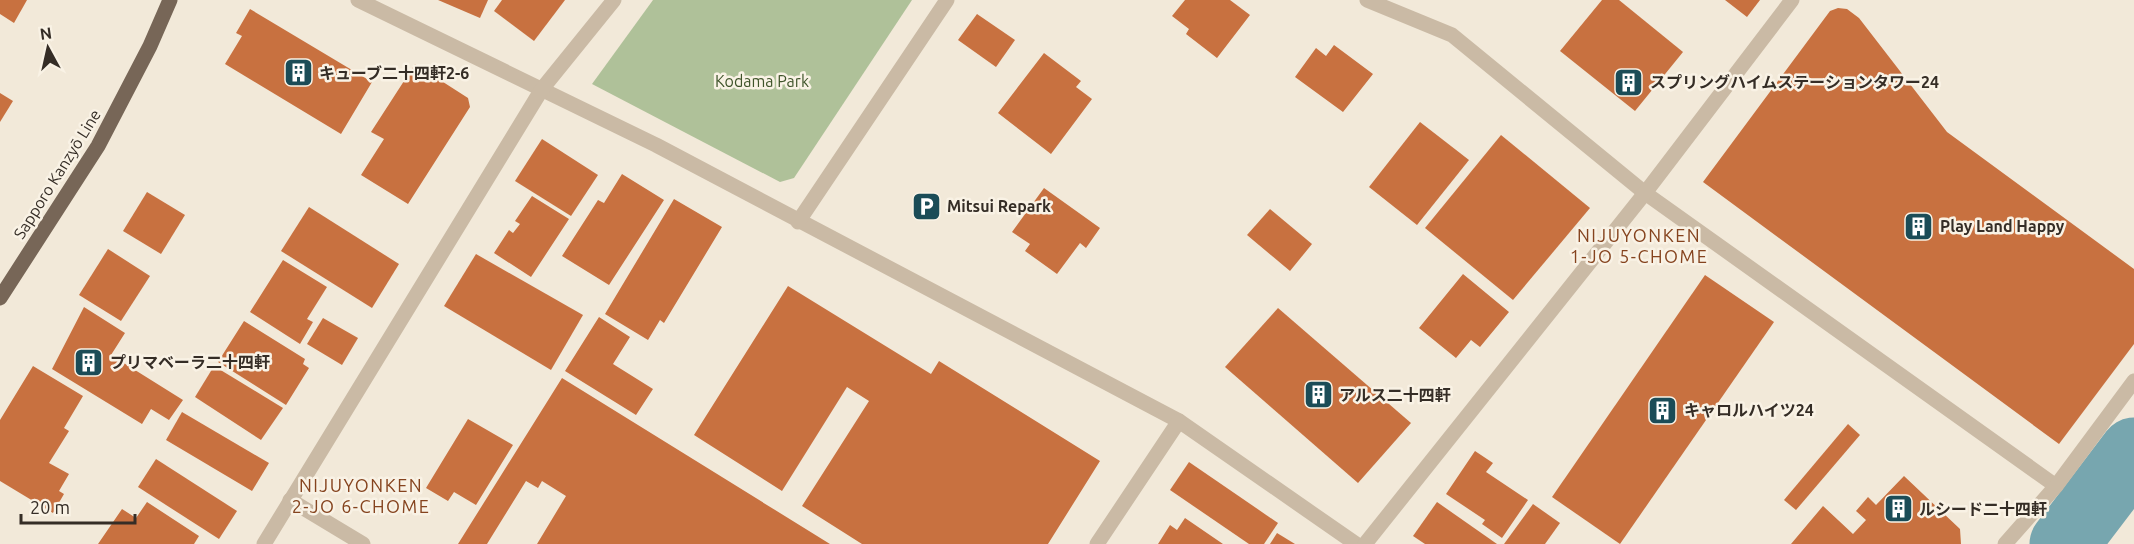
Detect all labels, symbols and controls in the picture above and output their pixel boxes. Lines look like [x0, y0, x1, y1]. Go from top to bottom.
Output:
north arrow [18, 18, 78, 78]
text: N [39, 23, 53, 43]
building icon: キューブ二十四軒2-6 [282, 57, 314, 89]
place label: キューブ二十四軒2-6 [319, 64, 469, 82]
building icon: スプリングハイムステーションタワー24 [1613, 66, 1645, 98]
park label: Kodama Park [715, 72, 809, 90]
place label: スプリングハイムステーションタワー24 [1650, 73, 1939, 91]
street label: Sapporo Kanzyō Line [10, 106, 104, 242]
parking icon: Mitsui Repark [910, 190, 942, 222]
place label: Mitsui Repark [947, 197, 1051, 215]
building icon: Play Land Happy [1903, 210, 1935, 242]
place label: Play Land Happy [1940, 217, 2065, 235]
district label: NIJUYONKEN 1-JO 5-CHOME [1570, 225, 1708, 266]
building icon: プリマベーラ二十四軒 [73, 346, 105, 378]
place label: プリマベーラ二十四軒 [110, 353, 270, 371]
building icon: アルス二十四軒 [1302, 379, 1334, 411]
place label: アルス二十四軒 [1339, 386, 1451, 404]
building icon: キャロルハイツ24 [1647, 394, 1679, 426]
place label: キャロルハイツ24 [1684, 401, 1814, 419]
district label: NIJUYONKEN 2-JO 6-CHOME [292, 475, 430, 516]
scale bar [21, 487, 135, 525]
building icon: ルシード二十四軒 [1882, 493, 1914, 525]
text: 20 m [30, 497, 70, 517]
place label: ルシード二十四軒 [1919, 500, 2047, 518]

